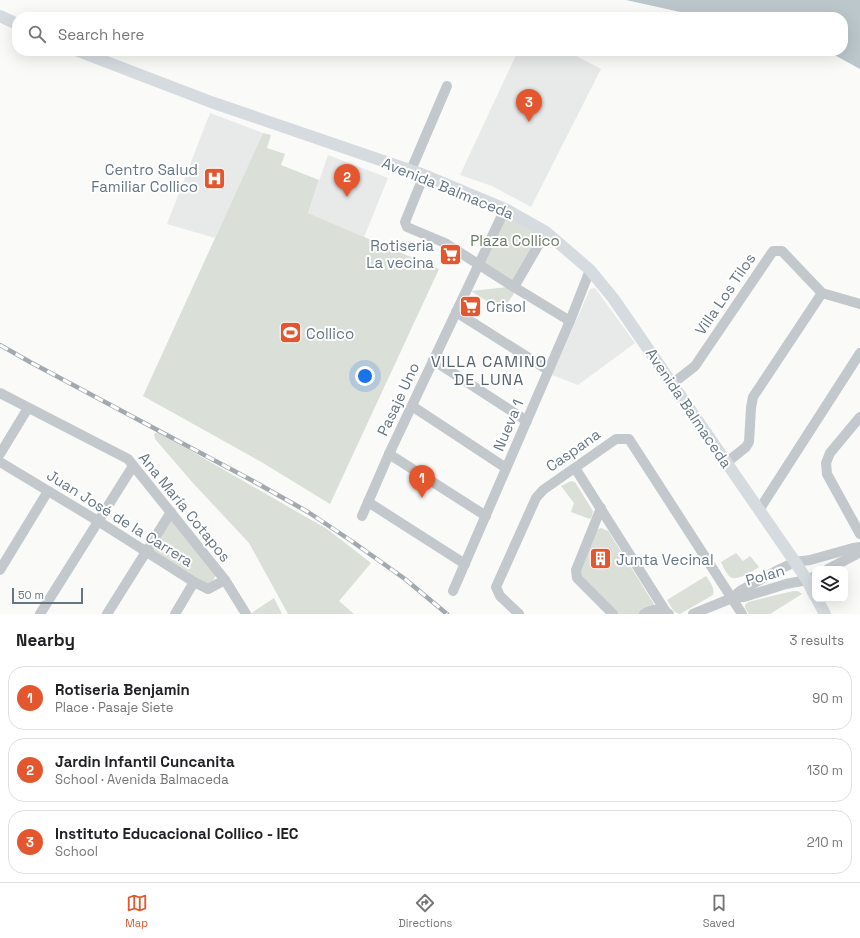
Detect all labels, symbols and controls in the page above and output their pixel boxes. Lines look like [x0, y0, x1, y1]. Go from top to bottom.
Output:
search box [12, 12, 848, 56]
icon: search [26, 23, 48, 45]
text: Search here [58, 25, 144, 44]
pin: 3 [516, 89, 542, 122]
street label: Avenida Balmaceda [379, 153, 517, 223]
place label: Centro Salud Familiar Collico [91, 160, 198, 196]
pin: 2 [334, 164, 360, 197]
hospital icon: Centro Salud Familiar Collico [201, 165, 227, 191]
park label: Plaza Collico [470, 231, 560, 250]
place label: Rotiseria La vecina [366, 236, 434, 272]
supermarket icon: Rotiseria La vecina [437, 241, 463, 267]
street label: Villa Los Tilos [691, 249, 759, 339]
supermarket icon: Crisol [458, 293, 484, 319]
place label: Crisol [486, 297, 526, 316]
sports icon: Collico [278, 320, 304, 346]
place label: Collico [306, 324, 354, 343]
street label: Avenida Balmaceda [642, 344, 736, 472]
district label: VILLA CAMINO DE LUNA [431, 351, 547, 390]
street label: Pasaje Uno [373, 359, 423, 439]
your location [355, 366, 375, 386]
street label: Nueva 1 [489, 396, 527, 454]
street label: Caspana [542, 424, 604, 476]
street label: Ana María Cotapos [135, 448, 235, 566]
street label: Juan José de la Carrera [43, 465, 197, 571]
pin: 1 [409, 465, 435, 498]
building icon: Junta Vecinal [588, 546, 614, 572]
place label: Junta Vecinal [616, 550, 714, 569]
street label: Polan [743, 560, 787, 590]
map controls [812, 566, 848, 602]
button: layers [812, 566, 848, 602]
scale bar [12, 586, 83, 605]
text: 50 m [18, 588, 44, 602]
text: Nearby [16, 629, 75, 651]
text: 3 results [790, 632, 844, 649]
text: Rotiseria Benjamin [55, 680, 190, 699]
text: 1 [27, 690, 33, 707]
text: 90 m [812, 690, 843, 707]
text: Place · Pasaje Siete [55, 699, 174, 716]
text: Jardin Infantil Cuncanita [55, 752, 235, 771]
text: 2 [26, 762, 34, 779]
text: 130 m [807, 762, 843, 779]
text: School · Avenida Balmaceda [55, 771, 229, 788]
text: Instituto Educacional Collico - IEC [55, 824, 299, 843]
text: 3 [26, 834, 34, 851]
text: 210 m [807, 834, 843, 851]
text: School [55, 843, 98, 860]
tab: Map [125, 892, 148, 930]
tab: Directions [398, 892, 452, 930]
tab: Saved [703, 892, 735, 930]

